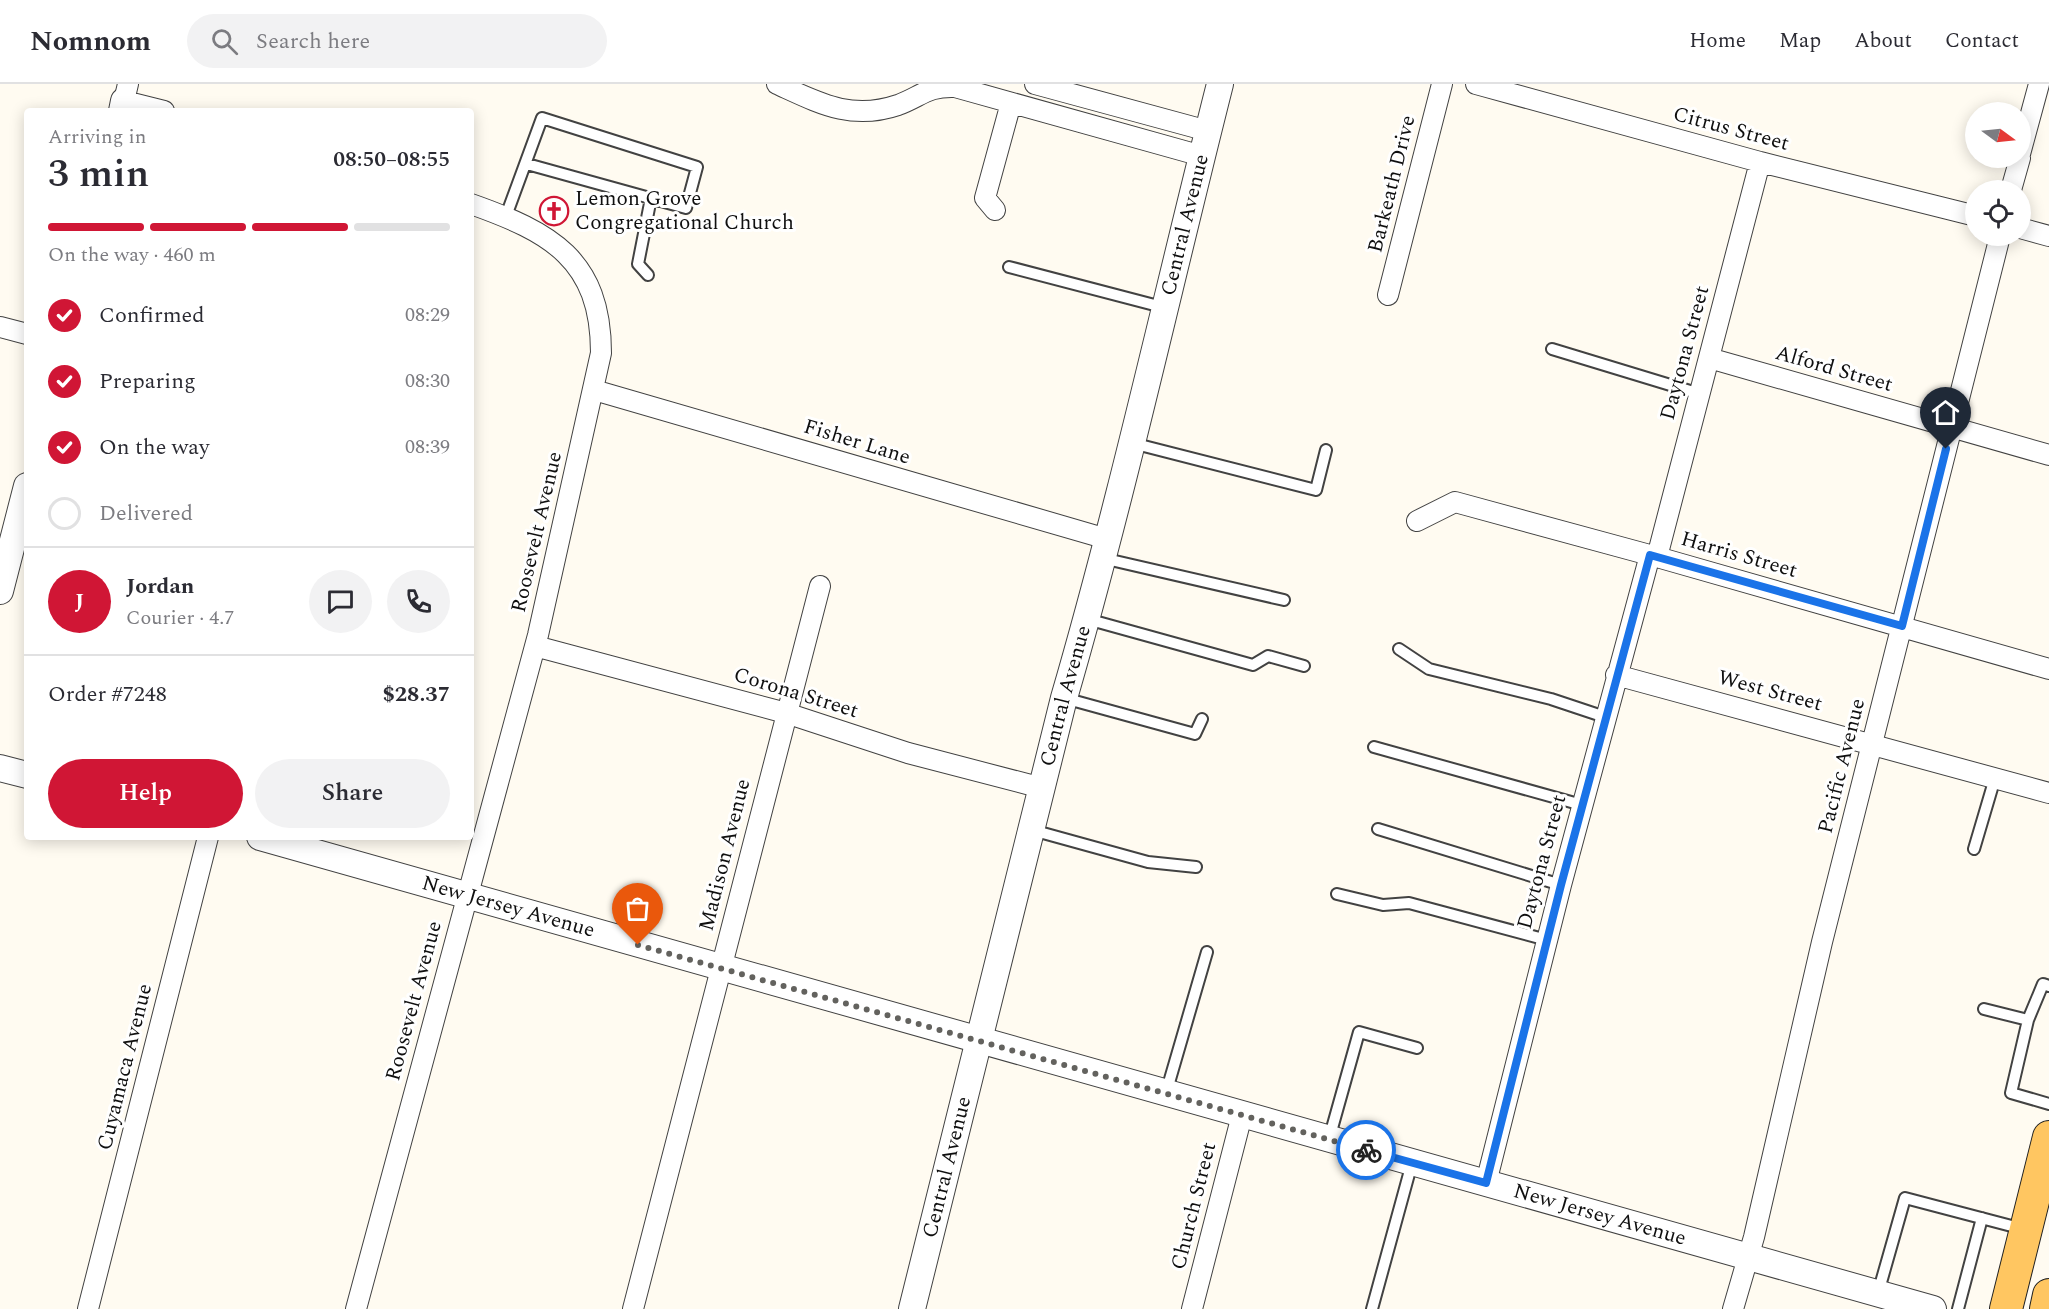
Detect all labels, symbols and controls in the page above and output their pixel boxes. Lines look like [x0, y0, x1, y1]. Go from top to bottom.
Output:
search box [187, 14, 607, 68]
text: Nomnom [30, 20, 151, 63]
icon: search [208, 25, 241, 58]
text: Search here [256, 25, 370, 58]
text: Home [1689, 25, 1746, 57]
text: Map [1779, 25, 1821, 57]
text: About [1854, 25, 1912, 57]
text: Contact [1945, 25, 2019, 57]
street label: Citrus Street [1669, 98, 1793, 160]
north arrow [1965, 102, 2031, 168]
map controls [1965, 102, 2031, 246]
street label: Barkeath Drive [1359, 112, 1425, 256]
text: Arriving in [48, 122, 146, 152]
text: 08:50–08:55 [333, 143, 450, 176]
text: 3 min [48, 145, 149, 204]
street label: Central Avenue [1153, 151, 1218, 299]
button: locate [1965, 180, 2031, 246]
place label: Lemon Grove Congregational Church [575, 183, 794, 239]
church icon: Lemon Grove Congregational Church [538, 195, 570, 227]
text: On the way · 460 m [48, 240, 216, 270]
street label: Daytona Street [1652, 282, 1718, 424]
icon: check [48, 299, 81, 332]
text: Confirmed [99, 299, 205, 332]
text: 08:29 [405, 300, 450, 330]
street label: Alford Street [1772, 337, 1896, 401]
icon: check [48, 365, 81, 398]
text: Preparing [99, 365, 196, 398]
text: 08:30 [405, 366, 450, 396]
pin [1920, 387, 1971, 449]
icon: home [1929, 396, 1962, 429]
street label: Fisher Lane [800, 411, 914, 473]
icon: check [48, 431, 81, 464]
text: On the way [99, 431, 210, 464]
text: 08:39 [405, 432, 450, 462]
street label: Roosevelt Avenue [503, 448, 571, 616]
text: Delivered [99, 497, 193, 530]
street label: Harris Street [1677, 523, 1801, 587]
text: Jordan [126, 570, 194, 603]
button: chat [309, 570, 372, 633]
button: phone [387, 570, 450, 633]
text: J [75, 585, 84, 618]
text: Courier · 4.7 [126, 603, 234, 633]
street label: Central Avenue [1032, 622, 1100, 770]
street label: Corona Street [730, 659, 862, 727]
street label: West Street [1714, 662, 1826, 720]
text: Order #7248 [48, 678, 167, 711]
text: $28.37 [382, 678, 450, 711]
street label: Pacific Avenue [1810, 695, 1874, 837]
button: Help [48, 759, 243, 828]
button: Share [255, 759, 450, 828]
street label: Madison Avenue [691, 775, 759, 935]
street label: Daytona Street [1509, 791, 1575, 933]
street label: New Jersey Avenue [418, 867, 598, 947]
pin [612, 883, 663, 945]
icon: bag [621, 892, 654, 925]
street label: Roosevelt Avenue [377, 917, 451, 1085]
street label: Cuyamaca Avenue [89, 980, 161, 1154]
street label: Central Avenue [914, 1093, 980, 1241]
courier [1336, 1120, 1396, 1180]
icon: bike [1350, 1134, 1383, 1167]
street label: Church Street [1163, 1139, 1225, 1273]
street label: New Jersey Avenue [1510, 1175, 1690, 1255]

